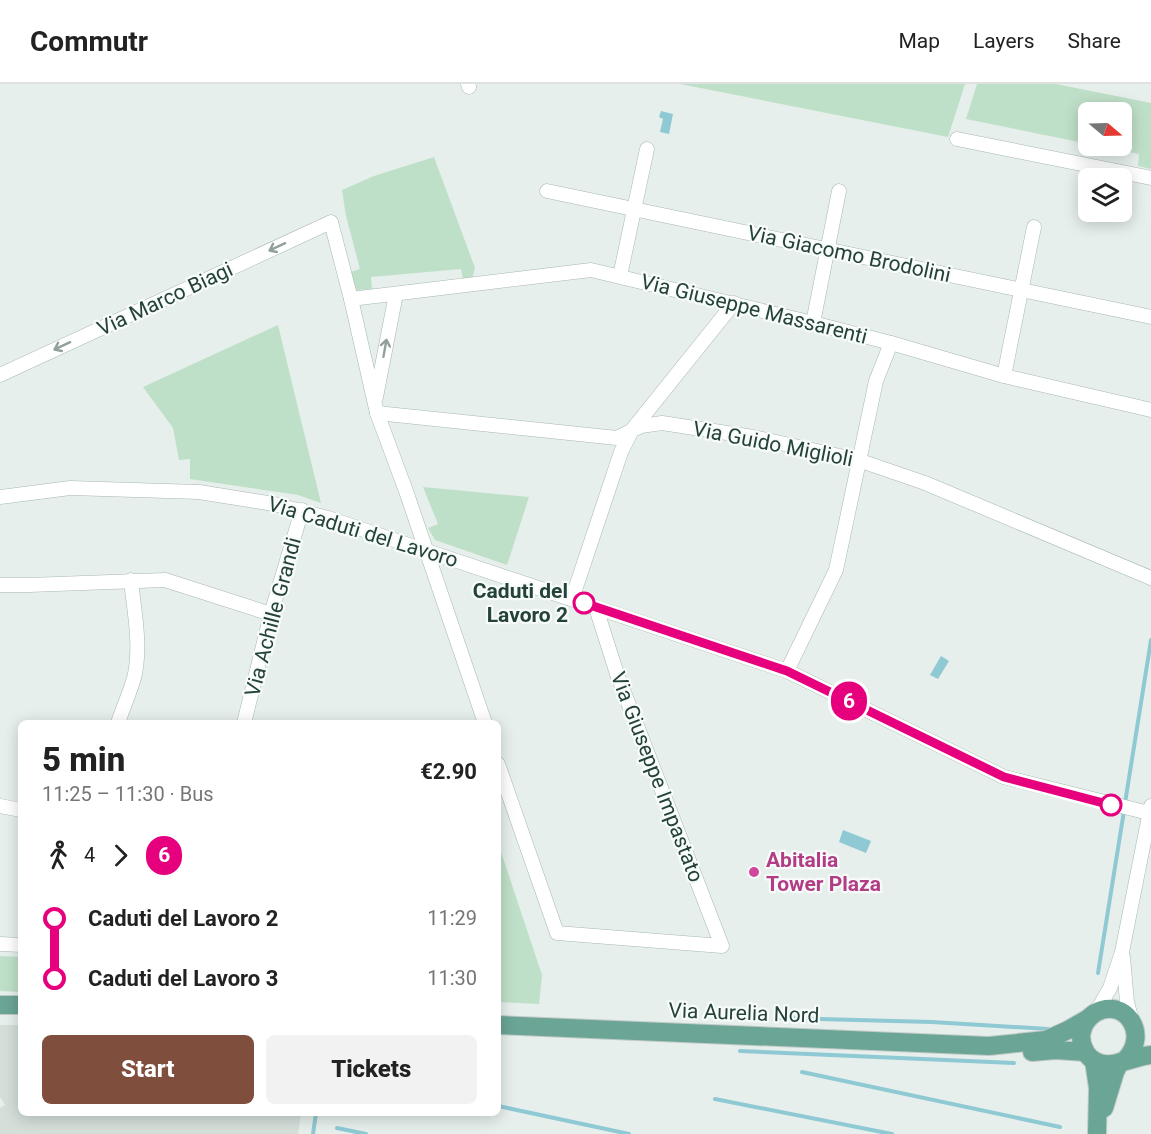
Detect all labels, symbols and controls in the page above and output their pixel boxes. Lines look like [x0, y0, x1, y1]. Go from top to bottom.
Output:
text: Commutr [30, 25, 148, 58]
text: Map [898, 29, 940, 53]
text: Layers [973, 29, 1034, 53]
text: Share [1067, 29, 1121, 53]
north arrow [1078, 102, 1132, 156]
map controls [1078, 102, 1132, 222]
button: layers [1078, 168, 1132, 222]
street label: Via Giacomo Brodolini [745, 221, 953, 287]
one-way arrow [269, 241, 287, 253]
street label: Via Marco Biagi [94, 257, 236, 341]
street label: Via Giuseppe Massarenti [638, 269, 870, 349]
one-way arrow [380, 338, 391, 358]
one-way arrow [54, 341, 72, 353]
street label: Via Guido Miglioli [691, 417, 855, 471]
street label: Via Caduti del Lavoro [265, 492, 461, 572]
street label: Via Achille Grandi [240, 535, 306, 699]
place label: Caduti del Lavoro 2 [473, 579, 568, 627]
marker: Caduti del Lavoro 2 [573, 592, 595, 614]
street label: Via Giuseppe Impastato [606, 669, 708, 885]
line badge: 6 [830, 682, 868, 720]
text: 6 [843, 689, 855, 713]
text: 5 min [42, 740, 125, 779]
text: €2.90 [420, 759, 477, 784]
text: 11:25 – 11:30 · Bus [42, 782, 214, 806]
unlabelled marker [1100, 794, 1122, 816]
icon: walk [42, 839, 75, 872]
icon: forward [104, 839, 137, 872]
text: 4 [84, 843, 95, 867]
text: 6 [158, 843, 170, 867]
place label: Abitalia Tower Plaza [766, 848, 881, 896]
marker: Abitalia Tower Plaza [747, 865, 761, 879]
text: Caduti del Lavoro 2 [88, 906, 278, 931]
text: 11:29 [427, 906, 477, 930]
text: Caduti del Lavoro 3 [88, 966, 278, 991]
text: 11:30 [427, 966, 477, 990]
street label: Via Aurelia Nord [668, 998, 820, 1028]
button: Start [42, 1035, 254, 1104]
button: Tickets [266, 1035, 477, 1104]

